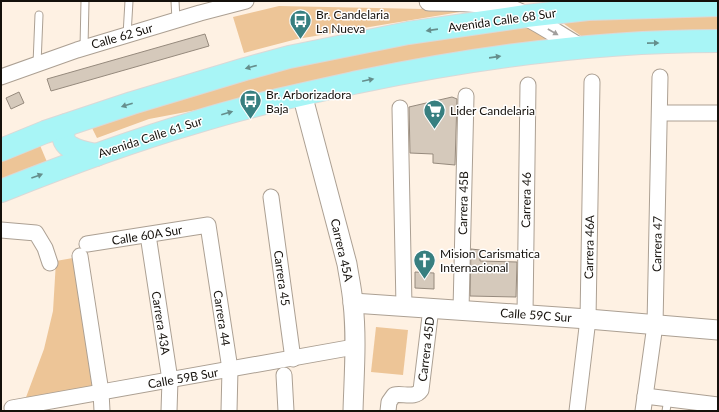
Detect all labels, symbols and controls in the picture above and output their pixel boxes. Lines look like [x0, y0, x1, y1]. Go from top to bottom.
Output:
street label: Avenida Calle 68 Sur [447, 5, 558, 35]
place label: Br. Candelaria La Nueva [316, 7, 389, 36]
bus stop icon: Br. Candelaria La Nueva [288, 8, 314, 41]
street label: Calle 62 Sur [89, 20, 155, 52]
one-way arrow [425, 27, 438, 33]
one-way arrow [547, 29, 559, 36]
one-way arrow [647, 40, 660, 46]
one-way arrow [489, 54, 502, 60]
one-way arrow [245, 64, 257, 70]
one-way arrow [361, 77, 374, 83]
place label: Br. Arborizadora Baja [266, 87, 351, 116]
bus stop icon: Br. Arborizadora Baja [237, 88, 263, 121]
supermarket icon: Lider Candelaria [421, 97, 447, 130]
one-way arrow [120, 103, 132, 109]
place label: Lider Candelaria [450, 103, 535, 118]
one-way arrow [221, 110, 233, 116]
street label: Avenida Calle 61 Sur [96, 113, 205, 161]
street label: Carrera 45B [455, 171, 471, 235]
street label: Carrera 46 [518, 172, 534, 228]
one-way arrow [32, 173, 44, 179]
street label: Carrera 46A [581, 214, 597, 279]
street label: Carrera 47 [649, 216, 665, 272]
street label: Carrera 45A [327, 217, 357, 284]
street label: Calle 60A Sur [111, 222, 184, 248]
place label: Mision Carismatica Internacional [440, 246, 540, 275]
church icon: Mision Carismatica Internacional [412, 247, 438, 280]
street label: Carrera 45 [271, 249, 293, 307]
street label: Carrera 44 [210, 289, 234, 347]
street label: Carrera 43A [149, 290, 174, 357]
street label: Calle 59C Sur [500, 305, 573, 325]
street label: Carrera 45D [415, 316, 437, 382]
street label: Calle 59B Sur [147, 364, 220, 392]

